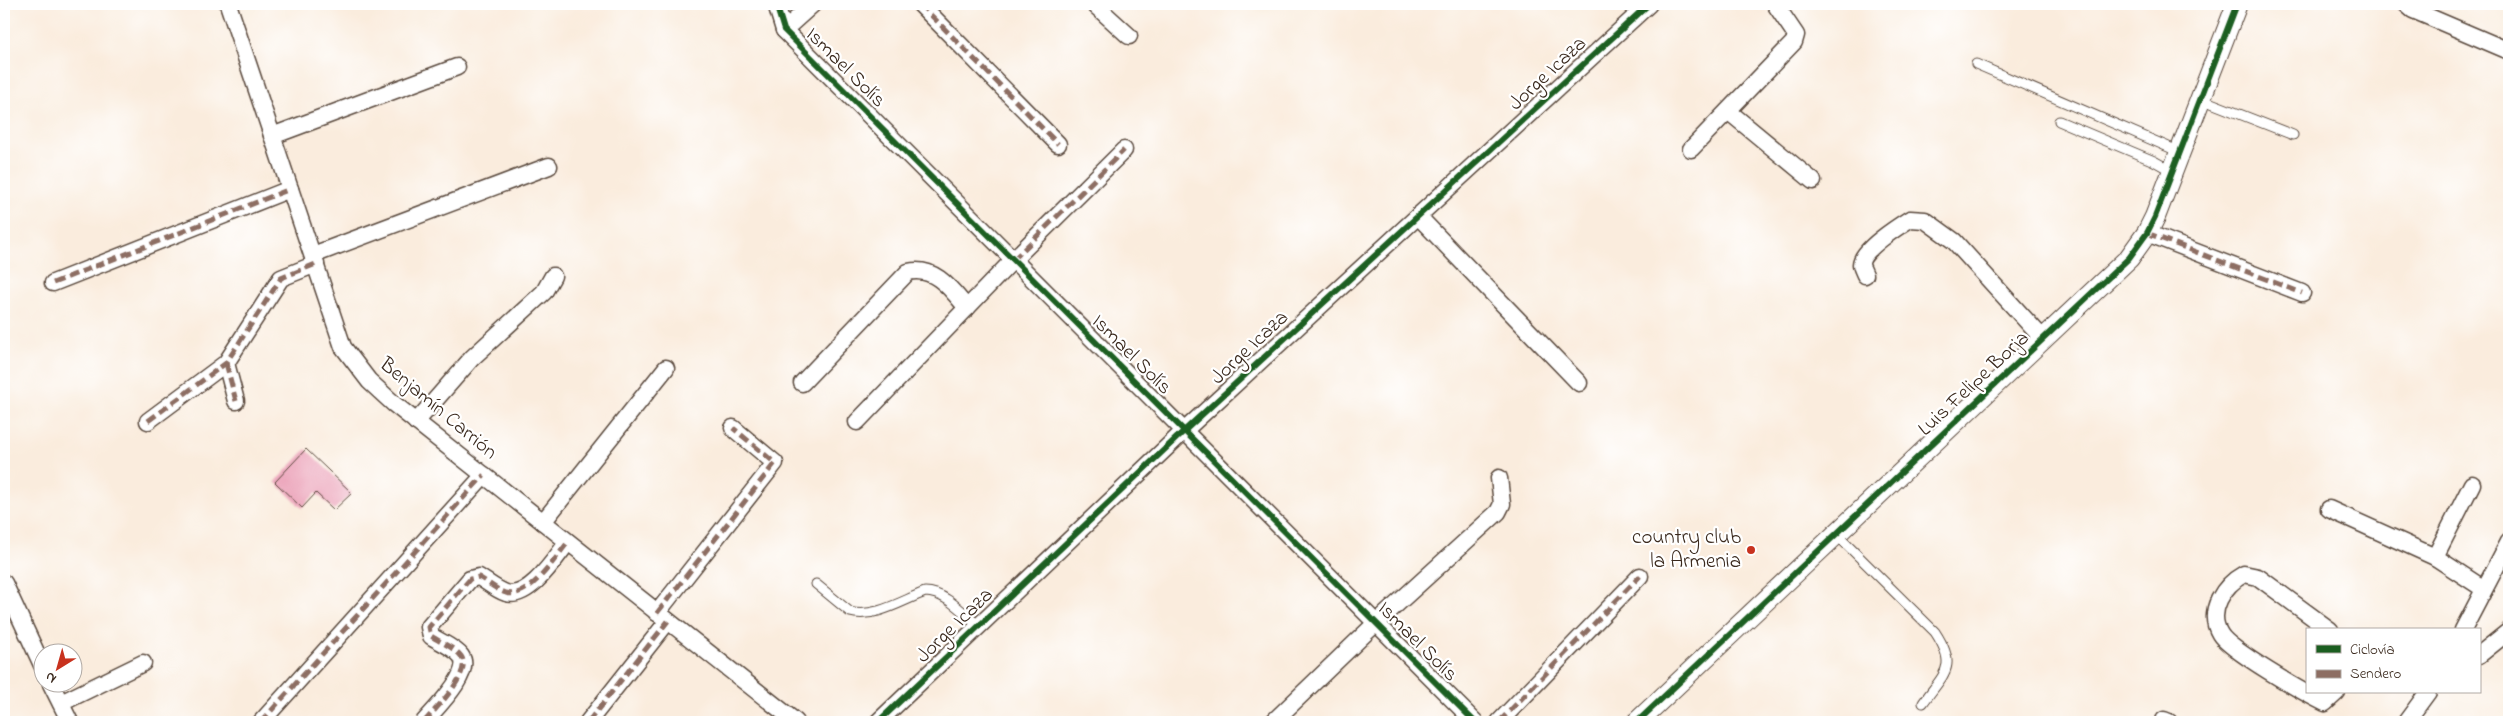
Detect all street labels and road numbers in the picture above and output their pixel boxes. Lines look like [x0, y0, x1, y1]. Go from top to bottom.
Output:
street label: Ismael Solís [798, 21, 892, 115]
street label: Jorge Icaza [1502, 30, 1595, 120]
street label: Jorge Icaza [1204, 304, 1297, 394]
street label: Ismael Solís [1084, 308, 1178, 402]
street label: Luis Felipe Borja [1911, 324, 2037, 444]
street label: Benjamín Carrión [372, 350, 504, 467]
street label: Jorge Icaza [910, 581, 1002, 672]
street label: Ismael Solís [1370, 595, 1464, 689]

